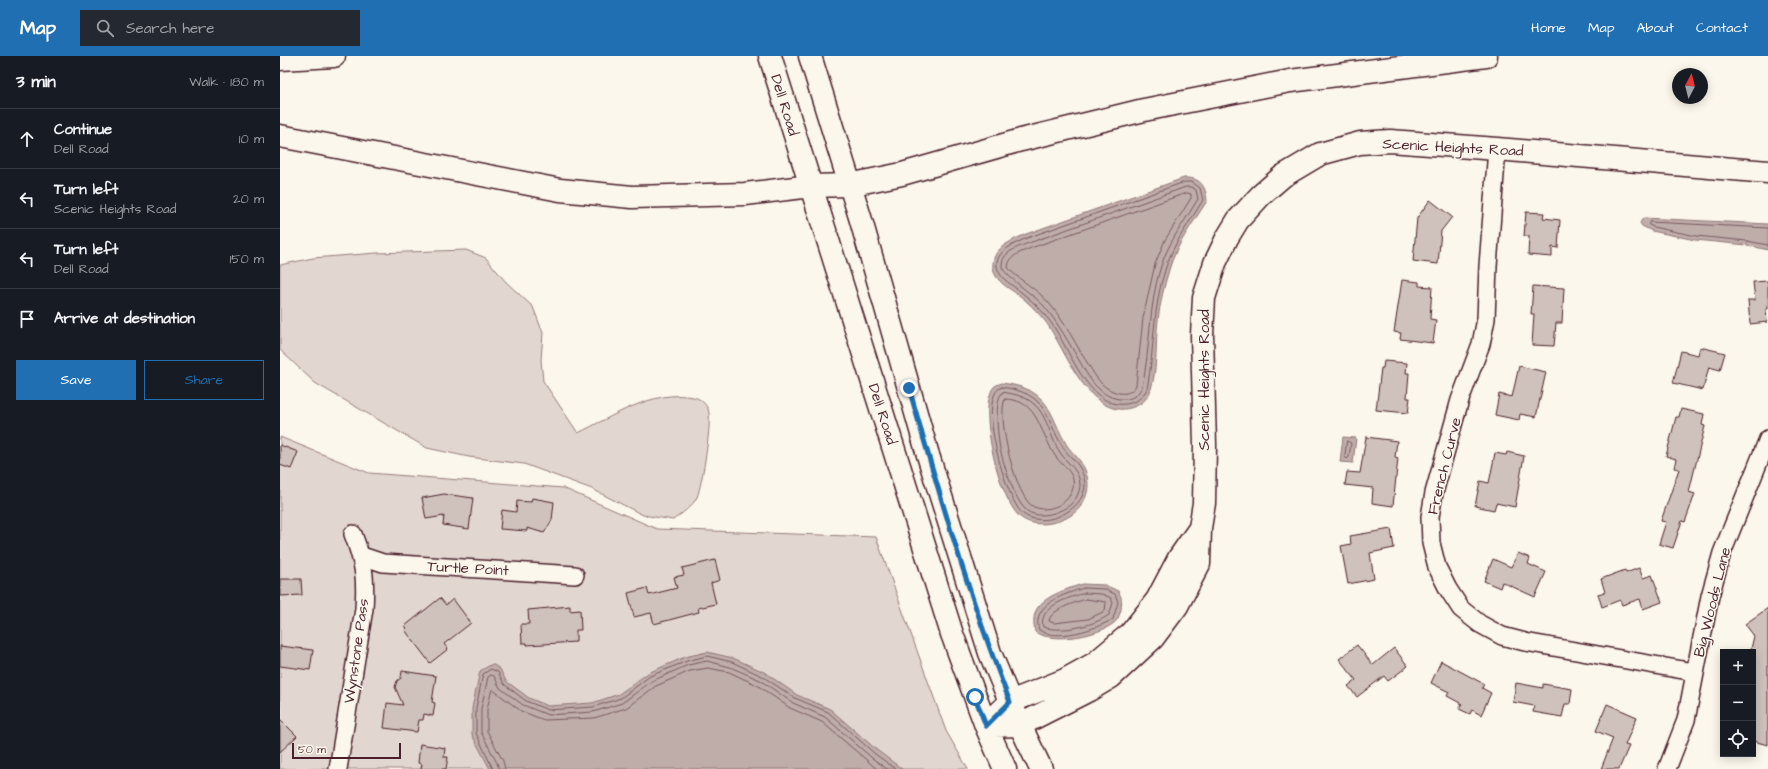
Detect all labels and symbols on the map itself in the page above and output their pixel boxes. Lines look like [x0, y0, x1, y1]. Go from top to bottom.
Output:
north arrow [1672, 68, 1708, 104]
street label: Dell Road [765, 72, 804, 139]
street label: Scenic Heights Road [1382, 133, 1524, 163]
street label: Scenic Heights Road [1194, 309, 1216, 451]
route end [900, 379, 918, 397]
street label: Dell Road [863, 381, 902, 448]
street label: French Curve [1422, 415, 1467, 517]
street label: Big Woods Lane [1689, 545, 1737, 659]
street label: Turtle Point [427, 556, 509, 581]
street label: Wynstone Pass [339, 597, 375, 705]
route start [966, 688, 984, 706]
scale bar [292, 741, 401, 760]

